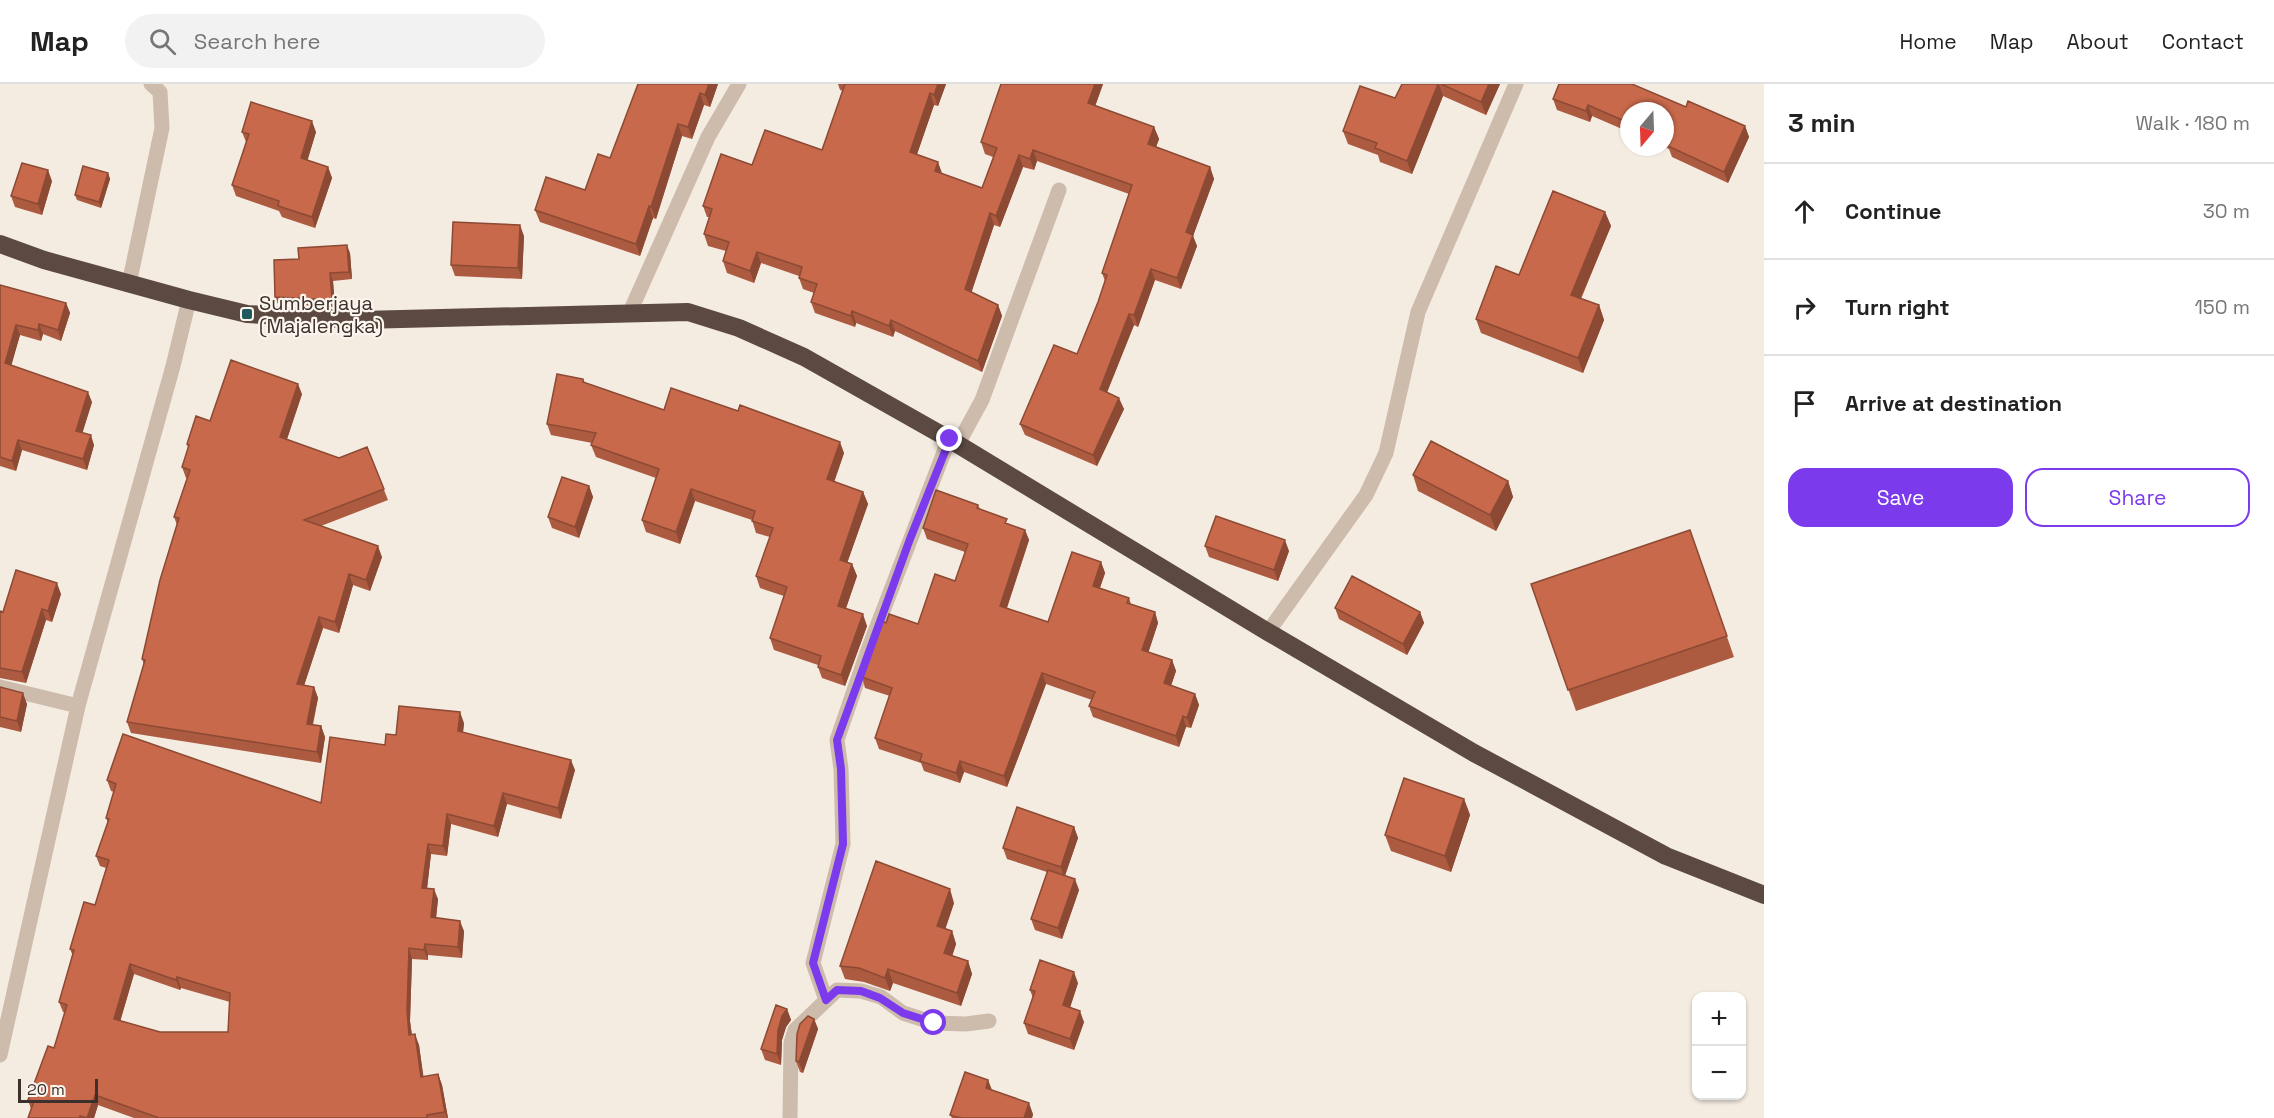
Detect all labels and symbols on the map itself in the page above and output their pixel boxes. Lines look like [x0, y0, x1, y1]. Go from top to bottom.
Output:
north arrow [1620, 102, 1674, 156]
place label: Sumberjaya (Majalengka) [259, 290, 383, 339]
marker: Sumberjaya (Majalengka) [240, 307, 254, 321]
route end [936, 425, 962, 451]
route start [920, 1009, 946, 1035]
scale bar [18, 1076, 98, 1104]

